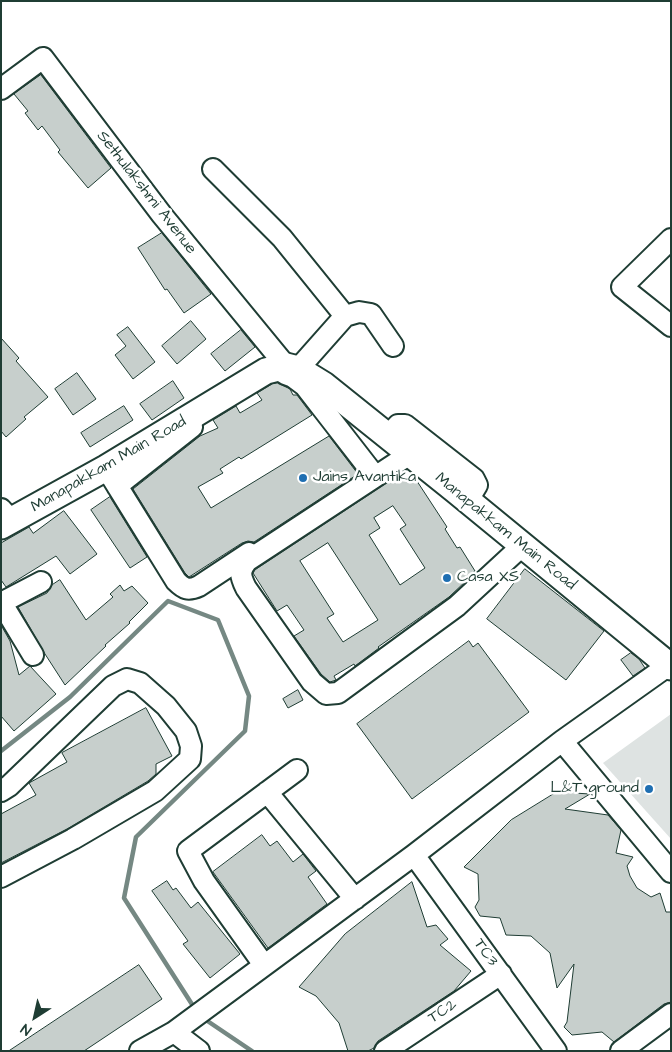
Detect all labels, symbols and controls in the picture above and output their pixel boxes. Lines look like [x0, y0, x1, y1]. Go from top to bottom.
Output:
street label: Sethulakshmi Avenue [92, 128, 200, 258]
street label: Manapakkam Main Road [28, 413, 190, 517]
place label: Jains Avantika [313, 468, 416, 488]
street label: Manapakkam Main Road [431, 469, 579, 595]
marker: Jains Avantika [297, 472, 309, 484]
place label: Casa XS [457, 568, 519, 588]
marker: Casa XS [441, 572, 453, 584]
place label: L&T ground [550, 779, 639, 799]
marker: L&T ground [643, 783, 655, 795]
street label: TC3 [469, 935, 501, 971]
north arrow [10, 992, 60, 1042]
street label: TC2 [425, 996, 461, 1028]
text: N [17, 1019, 36, 1040]

